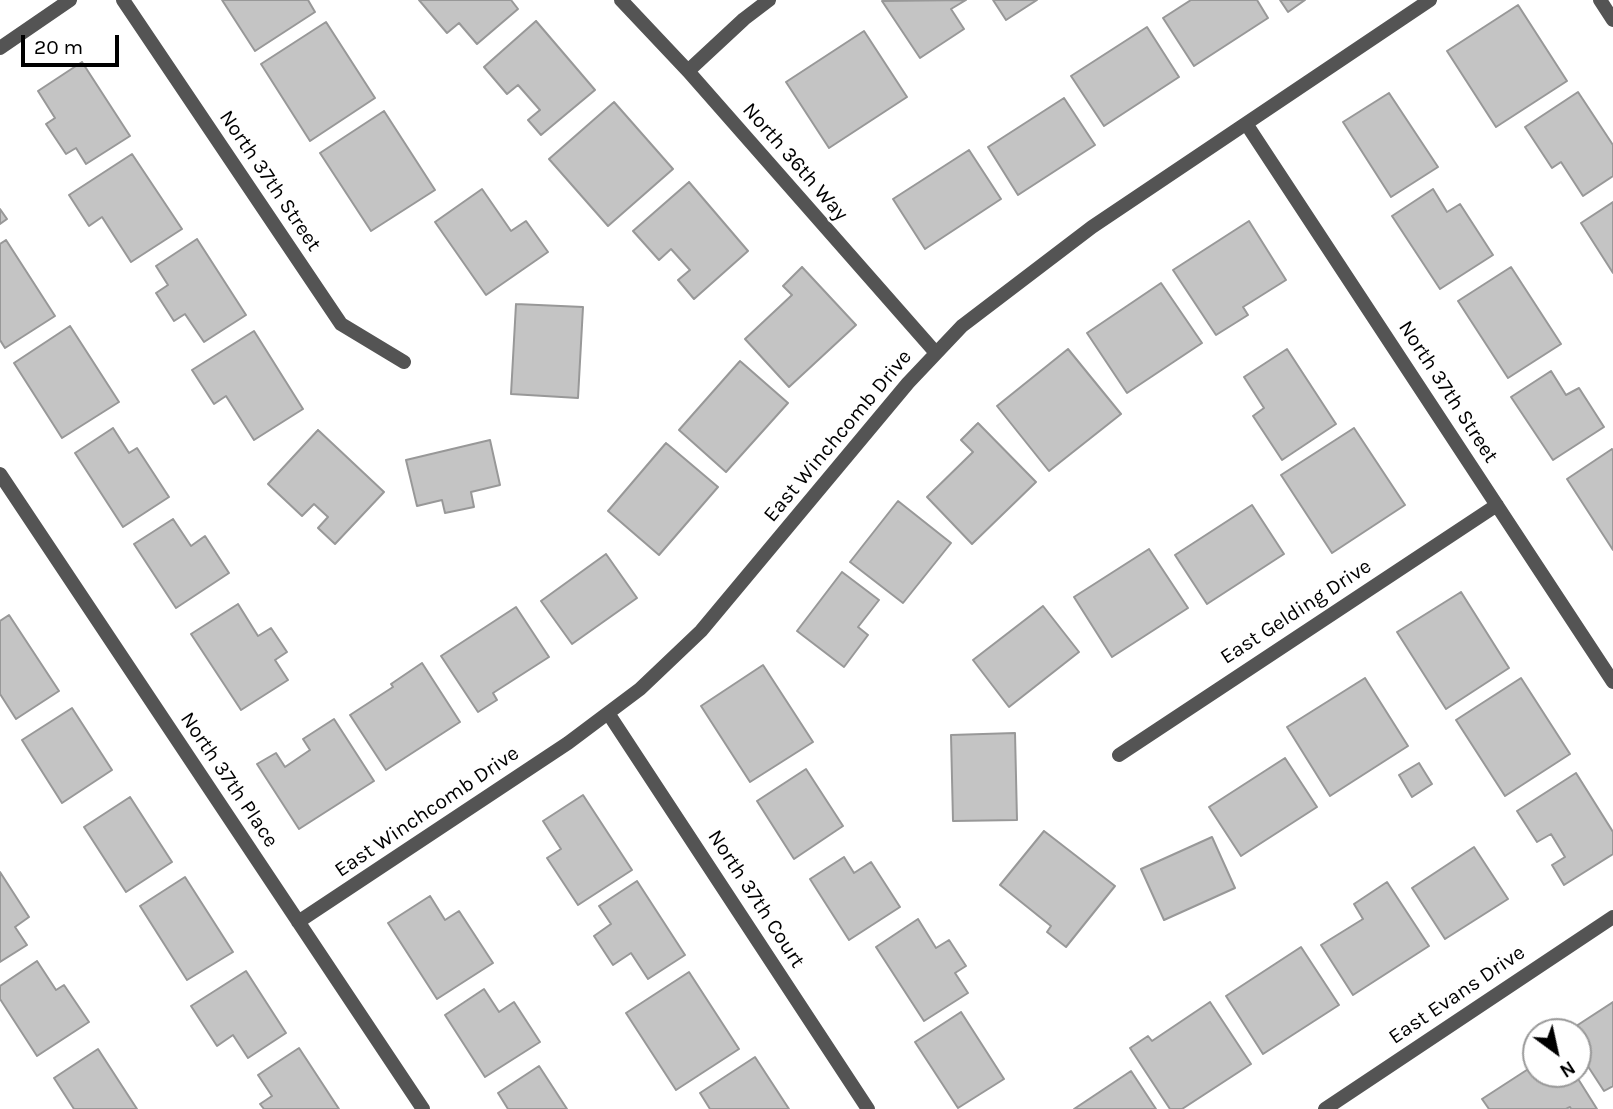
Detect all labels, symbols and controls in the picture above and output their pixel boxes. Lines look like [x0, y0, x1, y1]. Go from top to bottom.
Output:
scale bar [24, 21, 122, 65]
text: 20 m [34, 35, 83, 59]
street label: North 36th Way [737, 98, 853, 226]
street label: North 37th Street [214, 106, 326, 256]
street label: North 37th Street [1393, 316, 1503, 468]
street label: East Winchcomb Drive [759, 345, 917, 527]
street label: East Gelding Drive [1216, 554, 1376, 670]
street label: North 37th Place [175, 708, 283, 852]
street label: East Winchcomb Drive [330, 741, 524, 883]
street label: North 37th Court [702, 825, 810, 973]
street label: East Evans Drive [1384, 940, 1530, 1050]
north arrow [1522, 1018, 1592, 1088]
text: N [1556, 1056, 1579, 1082]

